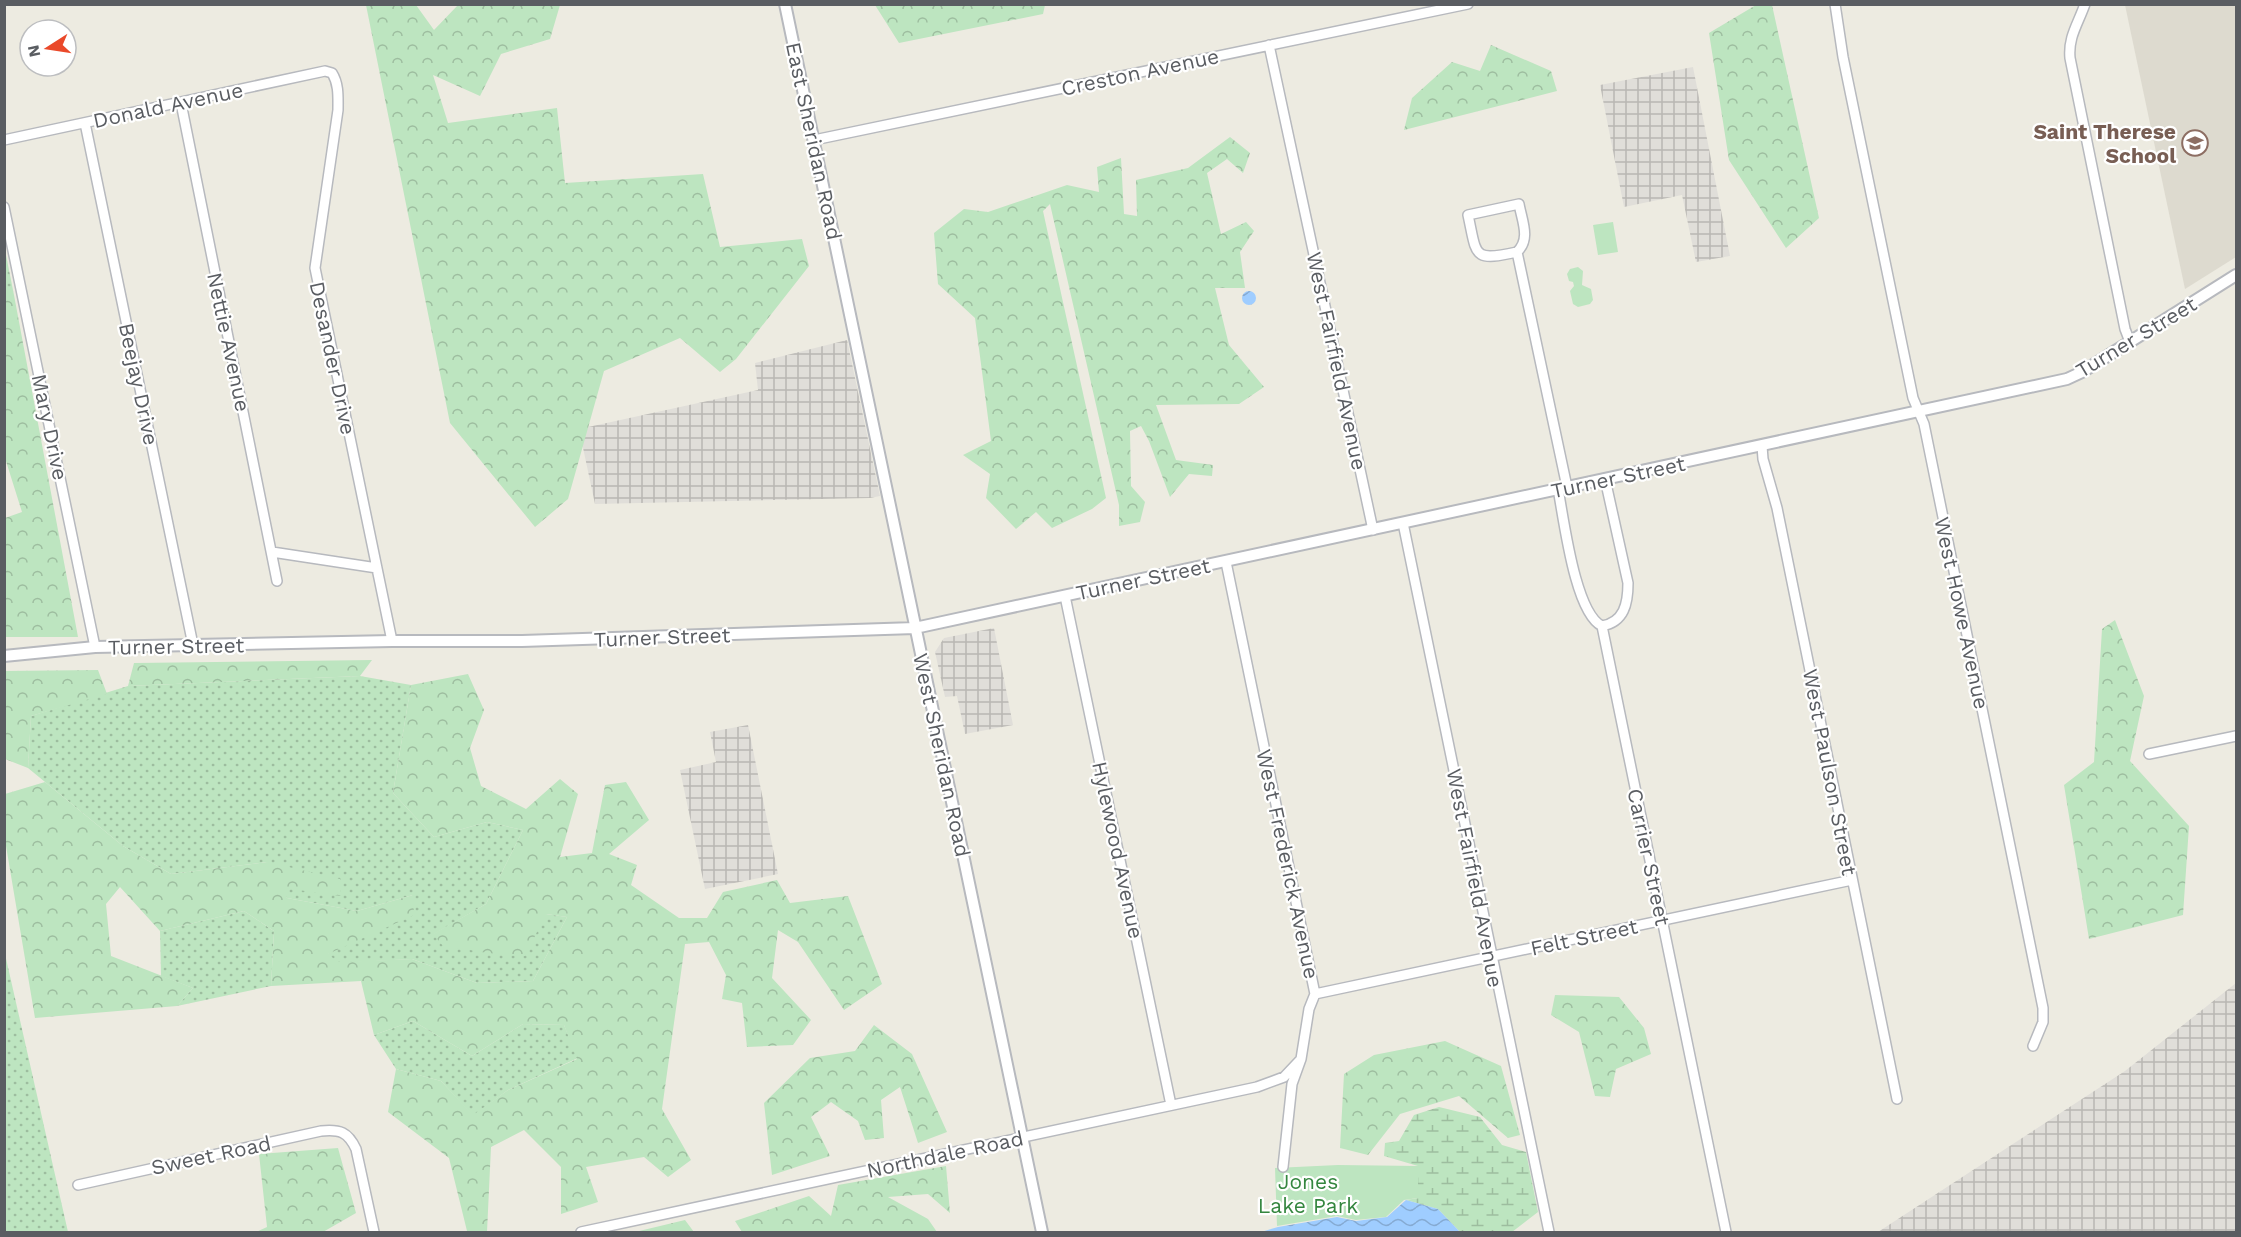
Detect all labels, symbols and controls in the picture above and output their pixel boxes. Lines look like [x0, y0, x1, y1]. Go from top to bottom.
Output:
north arrow [18, 18, 78, 78]
street label: East Sheridan Road [781, 40, 847, 242]
text: N [23, 43, 44, 59]
street label: Creston Avenue [1059, 43, 1221, 101]
street label: Donald Avenue [91, 77, 245, 133]
place label: Saint Therese School [2033, 119, 2176, 168]
school or university icon: Saint Therese School [2180, 128, 2210, 158]
street label: West Fairfield Avenue [1302, 250, 1372, 472]
street label: Nettie Avenue [202, 270, 256, 414]
street label: Desander Drive [305, 279, 361, 437]
street label: Turner Street [2071, 291, 2201, 383]
street label: Beejay Drive [114, 321, 164, 447]
street label: Mary Drive [27, 372, 73, 482]
street label: Turner Street [1549, 451, 1688, 503]
street label: West Howe Avenue [1929, 515, 1995, 711]
street label: Turner Street [1074, 553, 1213, 605]
street label: Turner Street [593, 622, 731, 652]
street label: Turner Street [108, 632, 245, 660]
street label: West Sheridan Road [908, 651, 976, 859]
street label: West Paulson Street [1798, 667, 1862, 878]
street label: West Frederick Avenue [1251, 747, 1325, 981]
street label: Hylewood Avenue [1087, 759, 1149, 941]
street label: West Fairfield Avenue [1441, 766, 1509, 990]
street label: Carrier Street [1622, 786, 1676, 928]
street label: Felt Street [1528, 913, 1640, 961]
street label: Northdale Road [864, 1125, 1026, 1183]
street label: Sweet Road [149, 1130, 273, 1180]
park label: Jones Lake Park [1258, 1169, 1358, 1218]

